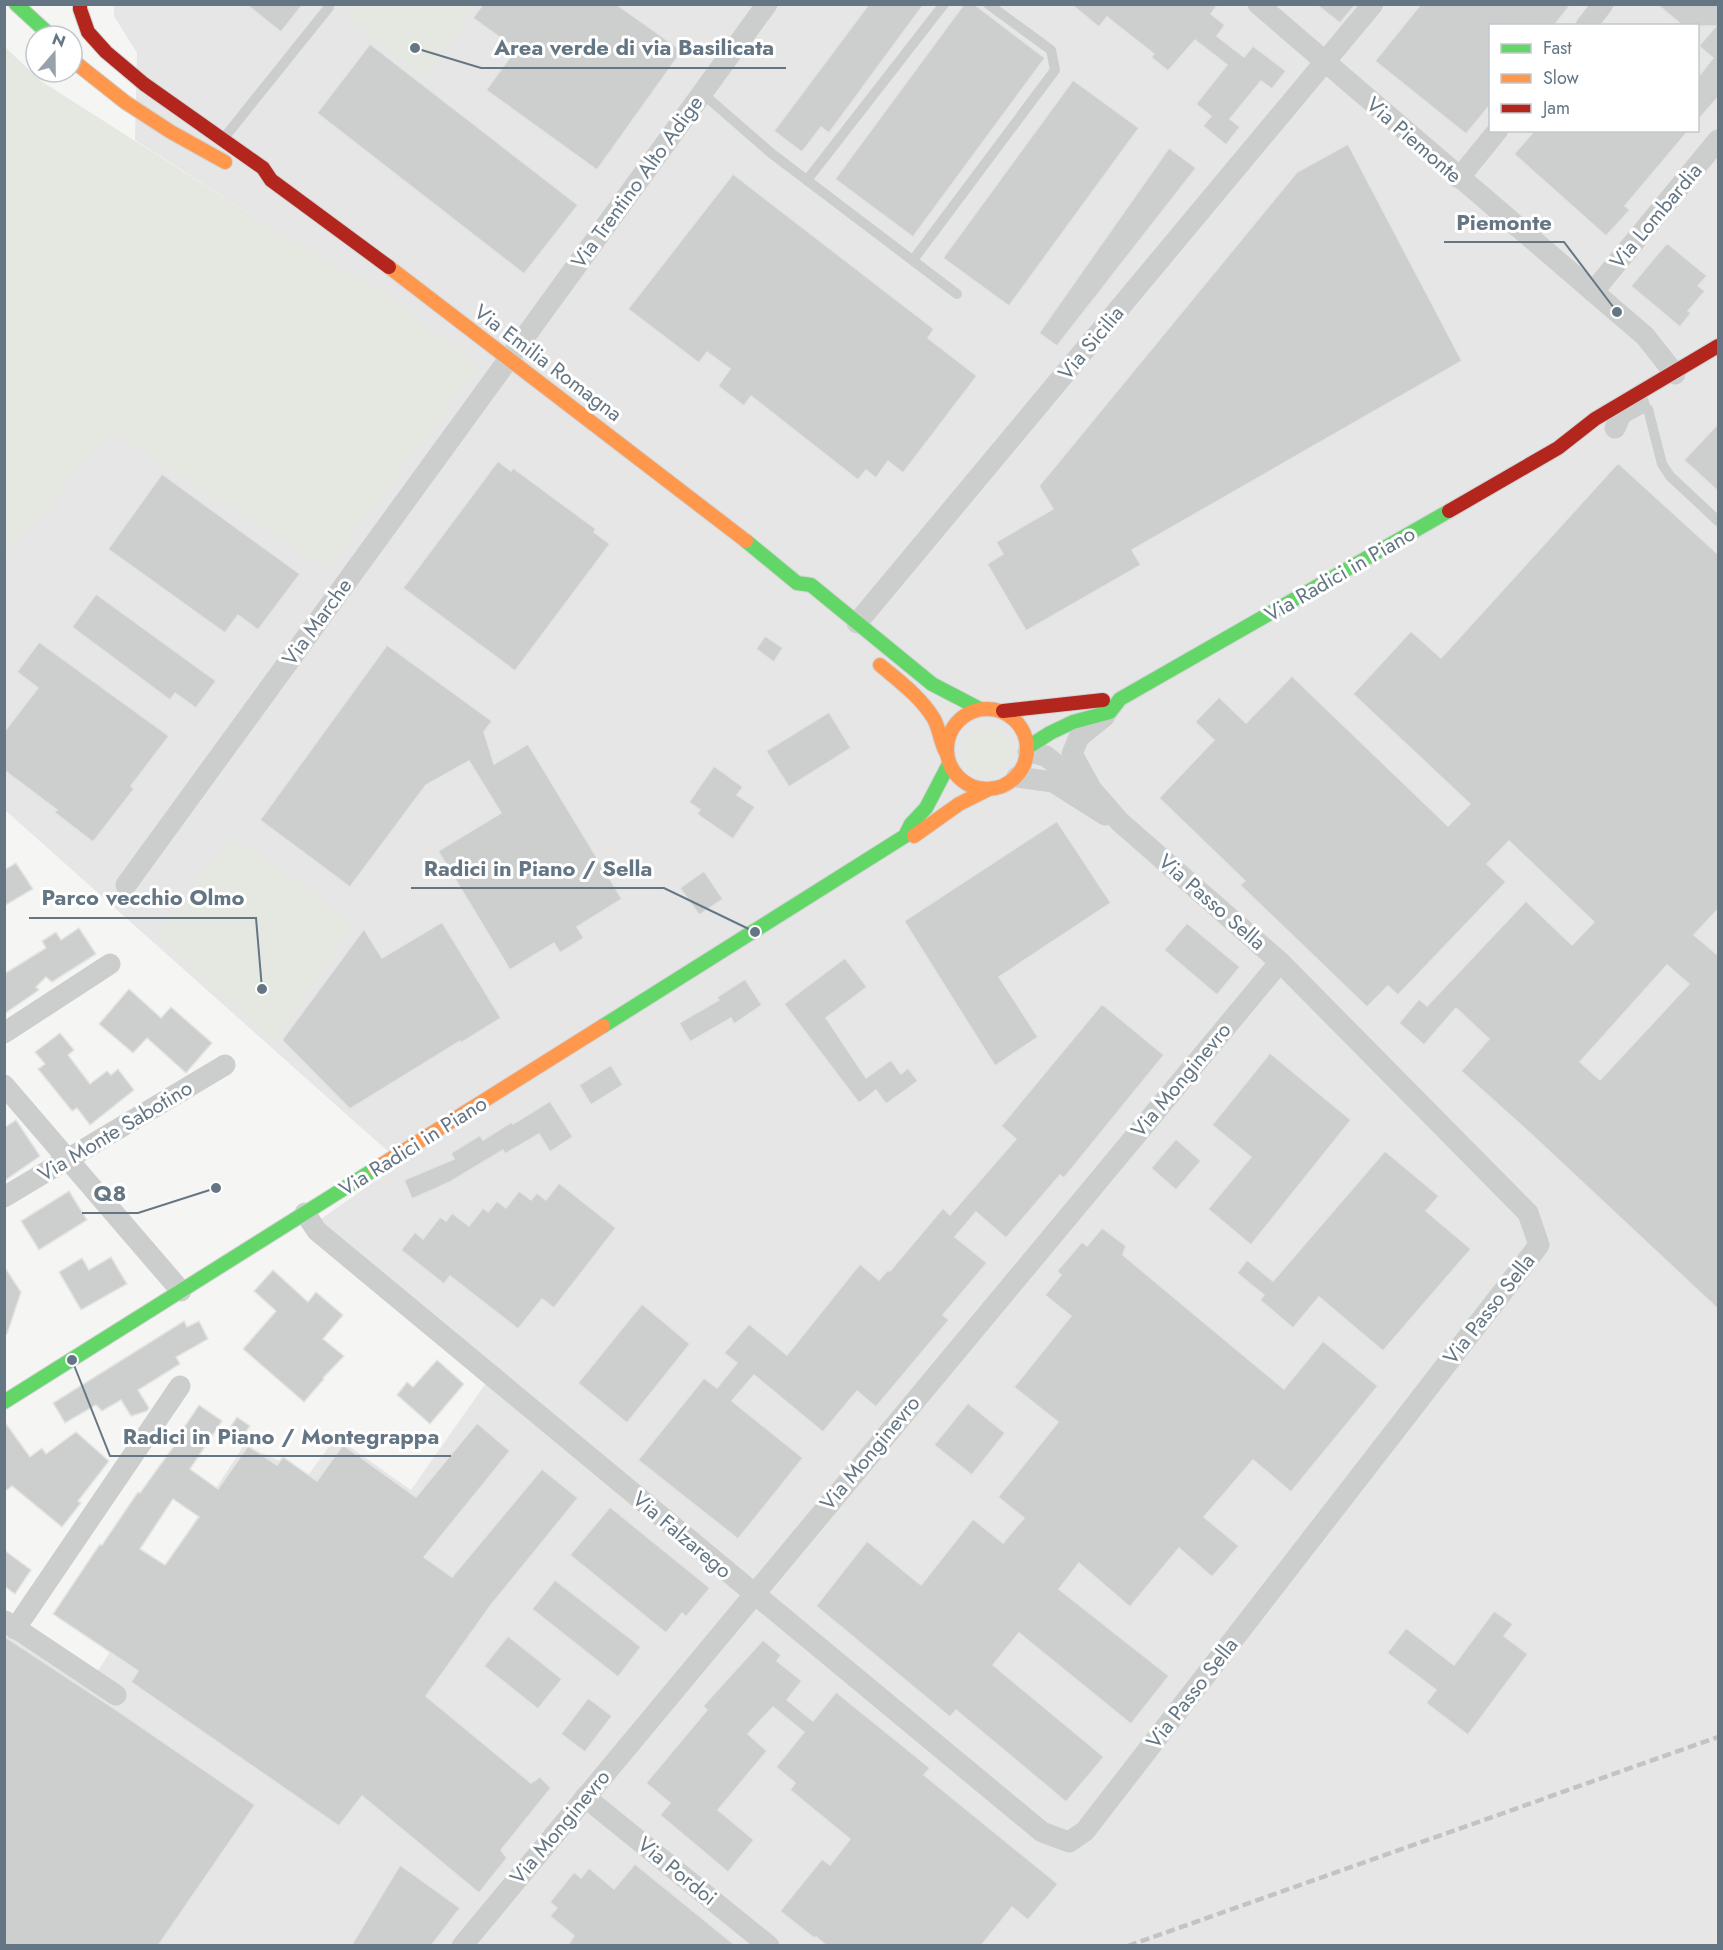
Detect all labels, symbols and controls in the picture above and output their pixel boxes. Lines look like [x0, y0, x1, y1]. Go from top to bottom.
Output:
north arrow [24, 24, 84, 84]
legend [1489, 24, 1699, 132]
text: N [49, 27, 69, 53]
callout: Area verde di via Basilicata [481, 28, 786, 68]
text: Area verde di via Basilicata [493, 31, 774, 63]
text: Fast [1543, 35, 1572, 61]
text: Slow [1543, 65, 1580, 91]
street label: Via Trentino Alto Adige [564, 89, 710, 275]
street label: Via Piemonte [1360, 90, 1469, 190]
text: Jam [1541, 95, 1570, 121]
street label: Via Lombardia [1603, 157, 1709, 275]
callout: Piemonte [1444, 202, 1564, 242]
text: Piemonte [1456, 206, 1552, 238]
street label: Via Emilia Romagna [468, 297, 628, 429]
street label: Via Sicilia [1051, 299, 1131, 387]
street label: Via Radici in Piano [1259, 519, 1421, 629]
street label: Via Marche [275, 572, 359, 672]
street label: Via Passo Sella [1152, 847, 1272, 957]
callout: Radici in Piano / Sella [411, 848, 664, 888]
text: Radici in Piano / Sella [424, 852, 652, 884]
callout: Parco vecchio Olmo [29, 878, 256, 918]
text: Parco vecchio Olmo [42, 881, 244, 913]
street label: Via Monginevro [1124, 1016, 1238, 1144]
street label: Via Monte Sabotino [32, 1073, 198, 1189]
street label: Via Radici in Piano [333, 1088, 493, 1204]
callout: Q8 [82, 1173, 138, 1213]
text: Q8 [94, 1177, 126, 1209]
street label: Via Passo Sella [1436, 1247, 1542, 1371]
street label: Via Monginevro [813, 1389, 927, 1517]
callout: Radici in Piano / Montegrappa [110, 1416, 451, 1456]
text: Radici in Piano / Montegrappa [123, 1420, 439, 1452]
street label: Via Falzarego [626, 1484, 738, 1586]
street label: Via Passo Sella [1139, 1631, 1245, 1755]
street label: Via Monginevro [503, 1763, 617, 1891]
street label: Via Pordoi [631, 1830, 723, 1912]

